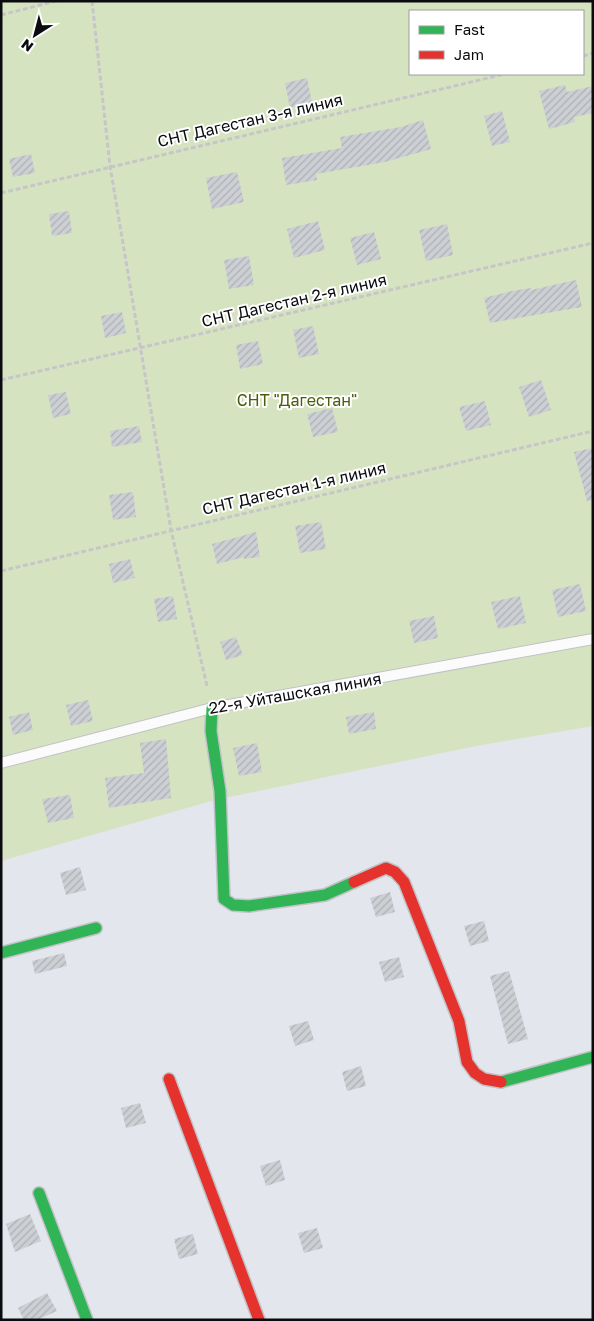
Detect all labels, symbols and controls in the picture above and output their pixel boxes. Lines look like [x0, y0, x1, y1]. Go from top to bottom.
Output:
north arrow [10, 10, 60, 60]
legend [409, 10, 584, 75]
text: Fast [454, 20, 485, 38]
text: N [18, 36, 36, 56]
text: Jam [454, 45, 484, 63]
street label: СНТ Дагестан 3-я линия [155, 89, 345, 151]
street label: СНТ Дагестан 2-я линия [199, 269, 389, 331]
park label: СНТ "Дагестан" [237, 390, 357, 410]
street label: СНТ Дагестан 1-я линия [200, 457, 388, 519]
street label: 22-я Уйташская линия [207, 668, 383, 718]

